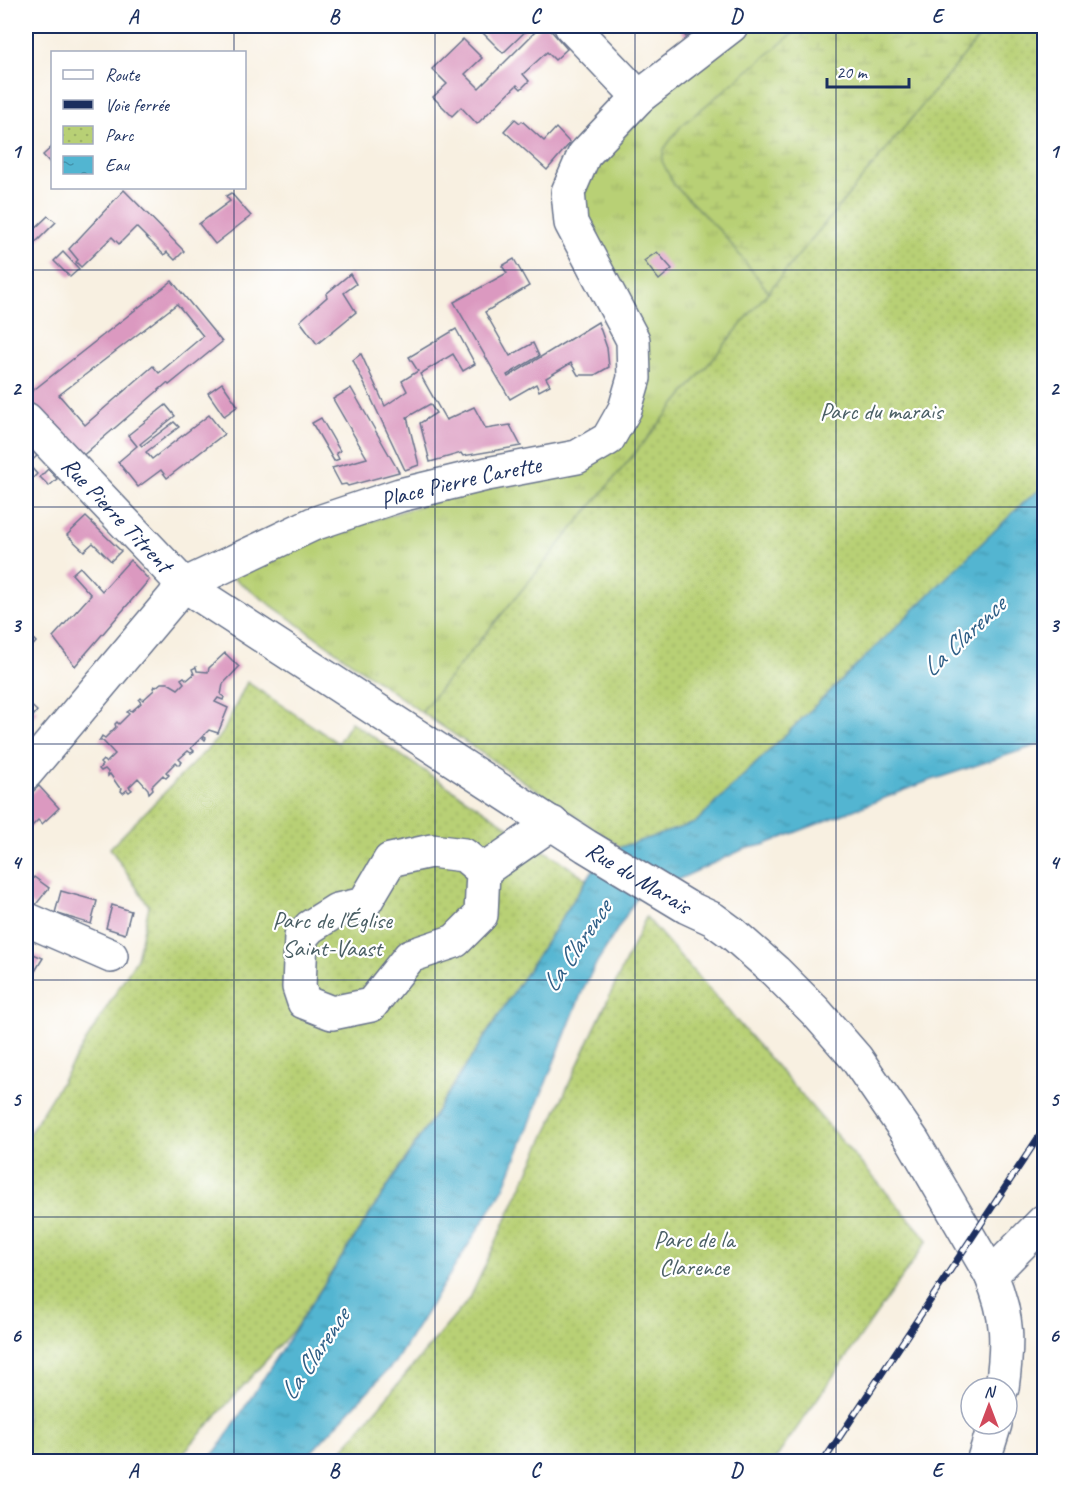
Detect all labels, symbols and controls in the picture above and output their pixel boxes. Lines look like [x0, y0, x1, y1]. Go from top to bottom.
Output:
text: A [128, 4, 140, 29]
text: B [329, 4, 341, 29]
text: C [530, 4, 542, 29]
text: D [730, 4, 744, 29]
text: E [932, 4, 946, 29]
legend [51, 51, 246, 189]
scale bar [827, 51, 910, 89]
text: 20 m [836, 61, 869, 83]
text: Route [105, 64, 140, 86]
text: Voie ferrée [105, 94, 170, 116]
text: Parc [105, 124, 134, 146]
text: 1 [12, 139, 23, 164]
text: 1 [1050, 139, 1061, 164]
text: Eau [105, 154, 130, 176]
text: 2 [12, 376, 23, 401]
text: 2 [1050, 376, 1061, 401]
park label: Parc du marais [820, 396, 944, 426]
street label: Place Pierre Carette [376, 449, 545, 516]
street label: Rue Pierre Titrent [55, 451, 181, 581]
water label: La Clarence [914, 586, 1016, 684]
text: 3 [12, 613, 23, 638]
text: 3 [1050, 613, 1061, 638]
street label: Rue du Marais [581, 835, 698, 922]
text: 4 [12, 850, 24, 875]
text: 4 [1050, 850, 1062, 875]
water label: La Clarence [534, 890, 622, 998]
park label: Parc de l'Église Saint-Vaast [272, 905, 394, 963]
text: 5 [12, 1087, 23, 1112]
text: 5 [1050, 1087, 1061, 1112]
park label: Parc de la Clarence [654, 1224, 736, 1282]
water label: La Clarence [272, 1298, 360, 1406]
text: 6 [11, 1323, 22, 1348]
text: 6 [1049, 1323, 1060, 1348]
north arrow [959, 1376, 1019, 1436]
text: N [984, 1382, 997, 1402]
text: A [128, 1458, 140, 1483]
text: B [329, 1458, 341, 1483]
text: C [530, 1458, 542, 1483]
text: D [730, 1458, 744, 1483]
text: E [932, 1458, 946, 1483]

